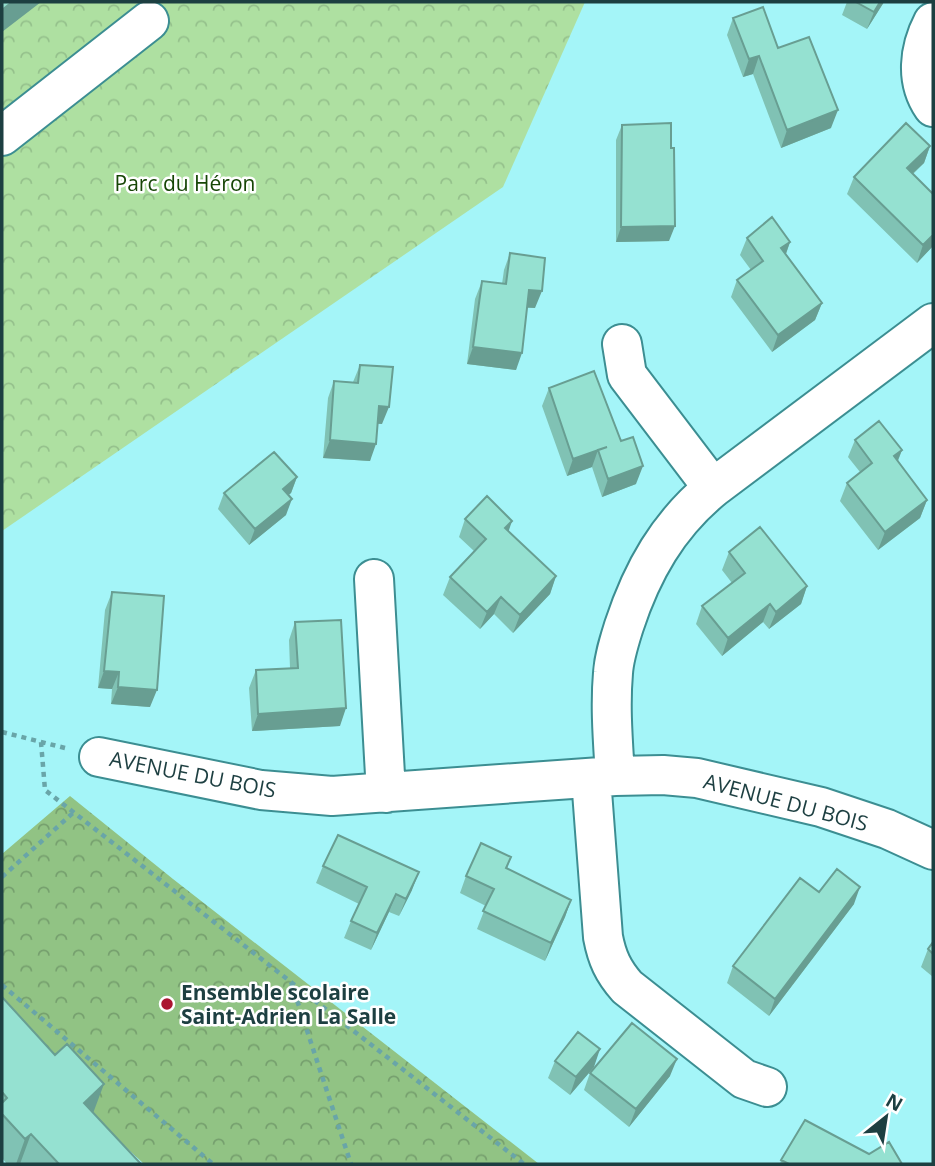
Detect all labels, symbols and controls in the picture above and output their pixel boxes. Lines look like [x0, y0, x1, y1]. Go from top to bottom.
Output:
park label: Parc du Héron [115, 169, 255, 197]
street label: AVENUE DU BOIS [107, 744, 279, 804]
street label: AVENUE DU BOIS [701, 767, 871, 837]
place label: Ensemble scolaire Saint-Adrien La Salle [181, 978, 396, 1030]
marker: Ensemble scolaire Saint-Adrien La Salle [159, 996, 175, 1012]
north arrow [851, 1082, 921, 1152]
text: N [881, 1087, 908, 1117]

